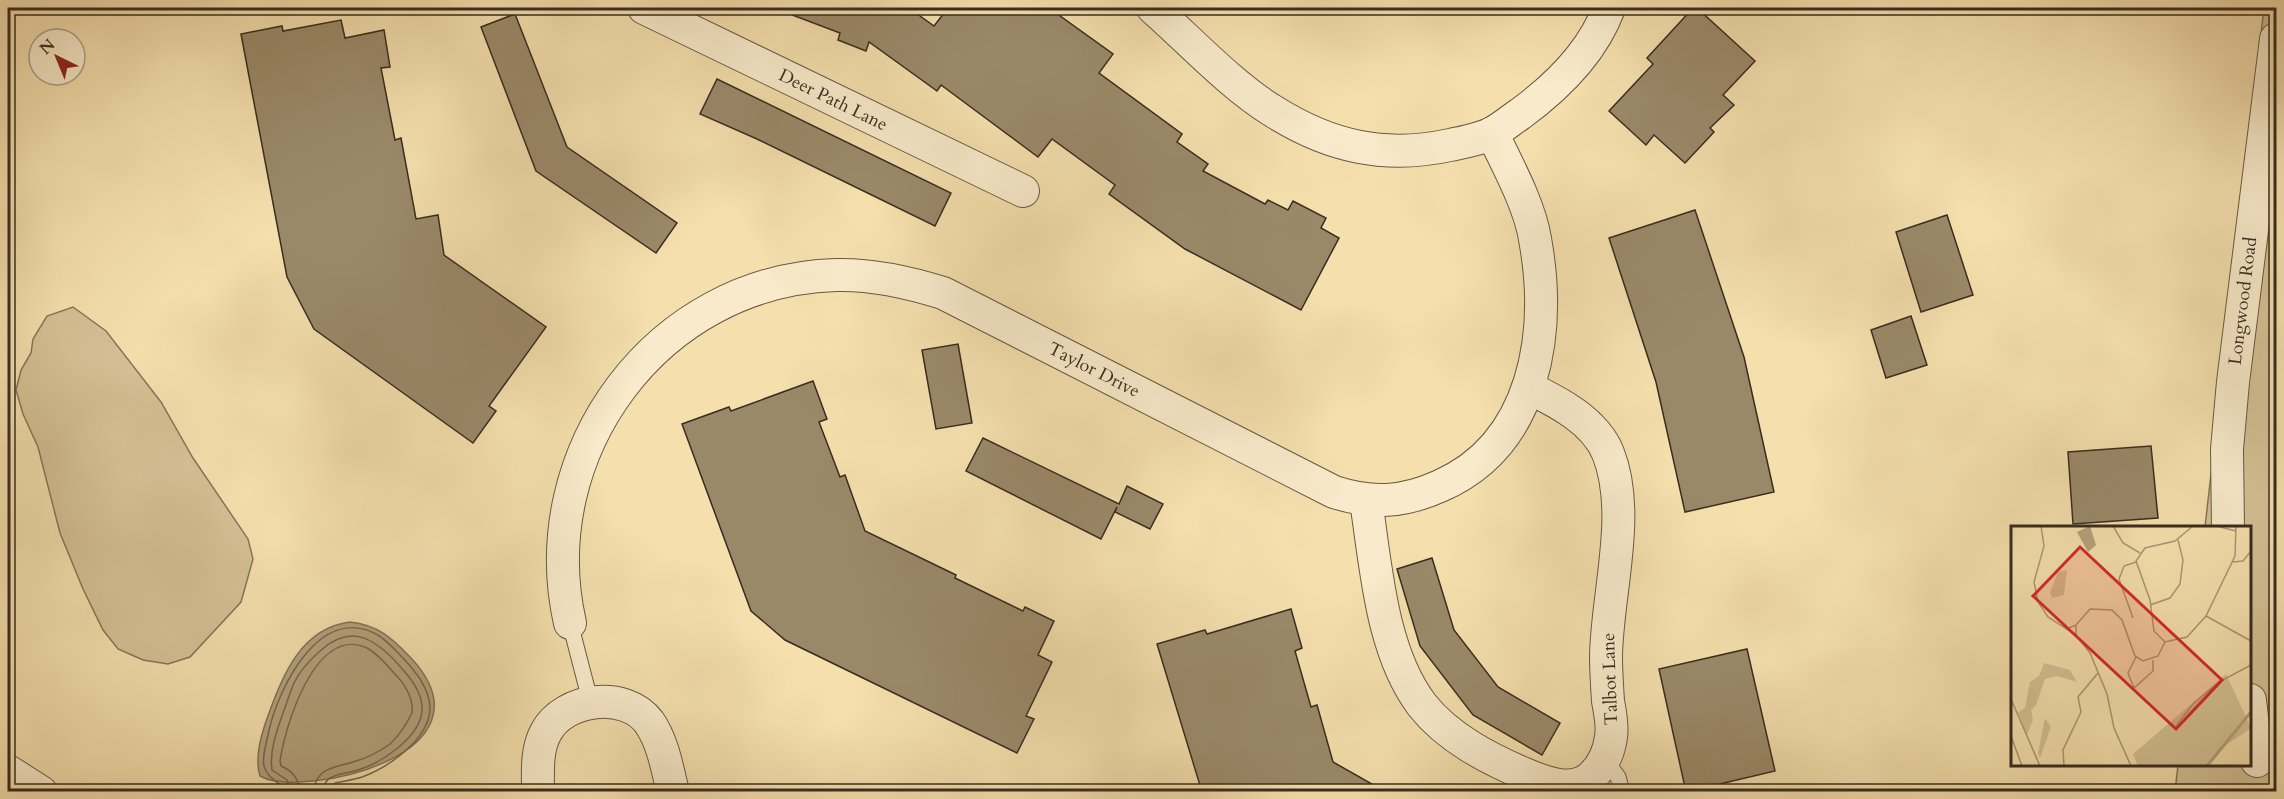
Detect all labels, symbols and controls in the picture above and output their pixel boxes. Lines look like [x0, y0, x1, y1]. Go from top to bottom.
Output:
north arrow [27, 27, 87, 87]
text: N [35, 34, 60, 60]
street label: Deer Path Lane [774, 63, 892, 137]
street label: Longwood Road [2223, 235, 2263, 366]
street label: Taylor Drive [1044, 336, 1144, 404]
inset map [2011, 526, 2251, 766]
street label: Talbot Lane [1596, 632, 1624, 726]

